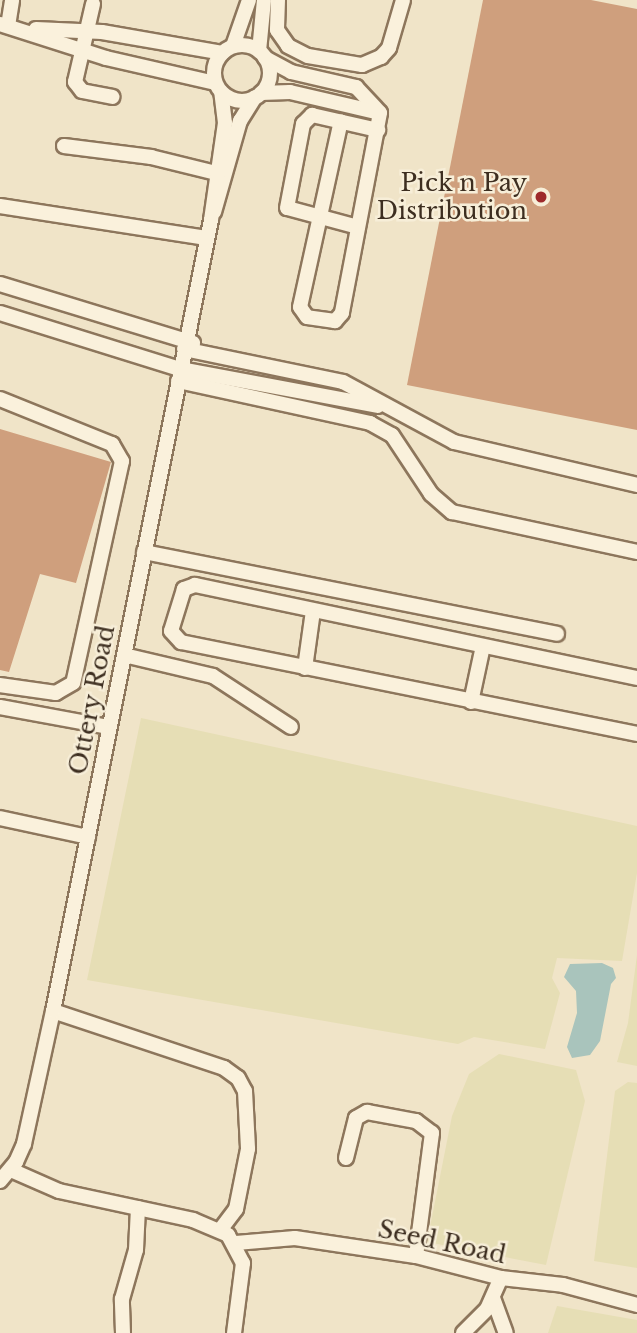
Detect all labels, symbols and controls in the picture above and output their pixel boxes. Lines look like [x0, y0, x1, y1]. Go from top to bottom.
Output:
place label: Pick n Pay Distribution [377, 169, 527, 225]
marker: Pick n Pay Distribution [533, 189, 549, 205]
street label: Ottery Road [63, 623, 121, 777]
street label: Seed Road [375, 1214, 509, 1270]

